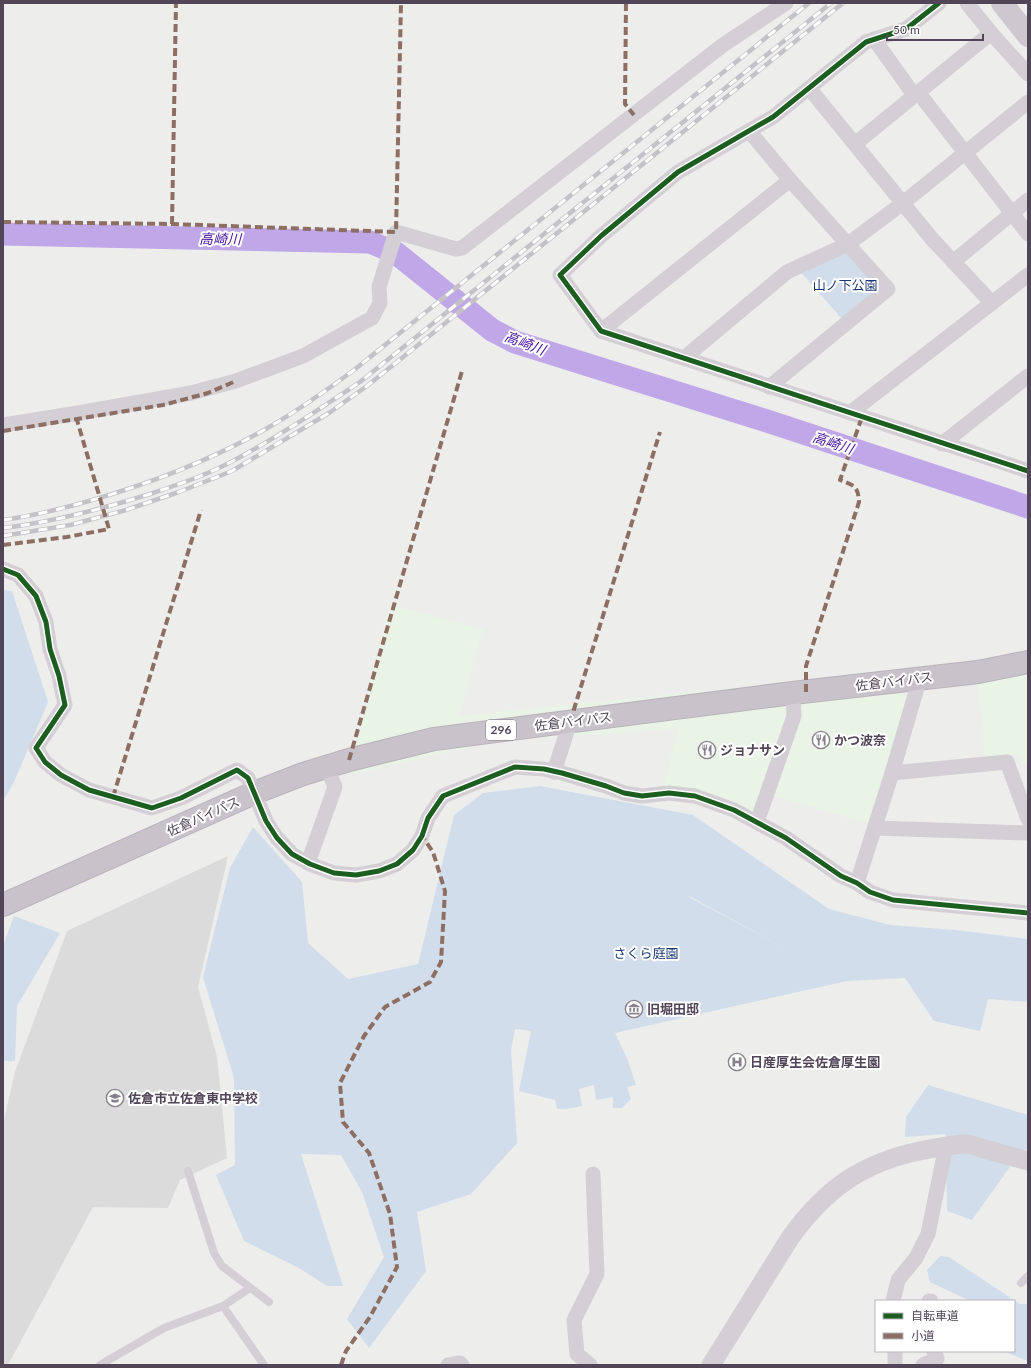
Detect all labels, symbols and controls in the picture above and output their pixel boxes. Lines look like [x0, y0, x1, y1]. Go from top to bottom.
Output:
scale bar [887, 16, 983, 42]
text: 50 m [893, 22, 920, 37]
water label: 高崎川 [199, 230, 243, 247]
park label: 山ノ下公園 [812, 277, 878, 293]
water label: 高崎川 [503, 327, 550, 359]
water label: 高崎川 [811, 428, 858, 458]
street label: 佐倉バイパス [854, 668, 934, 694]
street label: 佐倉バイパス [533, 708, 613, 734]
road number: 296 [486, 720, 516, 740]
restaurant icon: かつ波奈 [811, 730, 831, 750]
place label: かつ波奈 [834, 732, 886, 748]
restaurant icon: ジョナサン [697, 740, 717, 760]
place label: ジョナサン [720, 742, 785, 758]
street label: 佐倉バイパス [164, 793, 242, 839]
park label: さくら庭園 [613, 945, 679, 961]
museum icon: 旧堀田邸 [624, 999, 644, 1019]
place label: 旧堀田邸 [647, 1001, 699, 1017]
hospital icon: 日産厚生会佐倉厚生園 [727, 1052, 747, 1072]
place label: 日産厚生会佐倉厚生園 [750, 1054, 880, 1070]
school or university icon: 佐倉市立佐倉東中学校 [105, 1088, 125, 1108]
place label: 佐倉市立佐倉東中学校 [128, 1090, 258, 1106]
legend [875, 1300, 1015, 1352]
text: 自転車道 [911, 1308, 959, 1323]
text: 小道 [911, 1328, 935, 1343]

